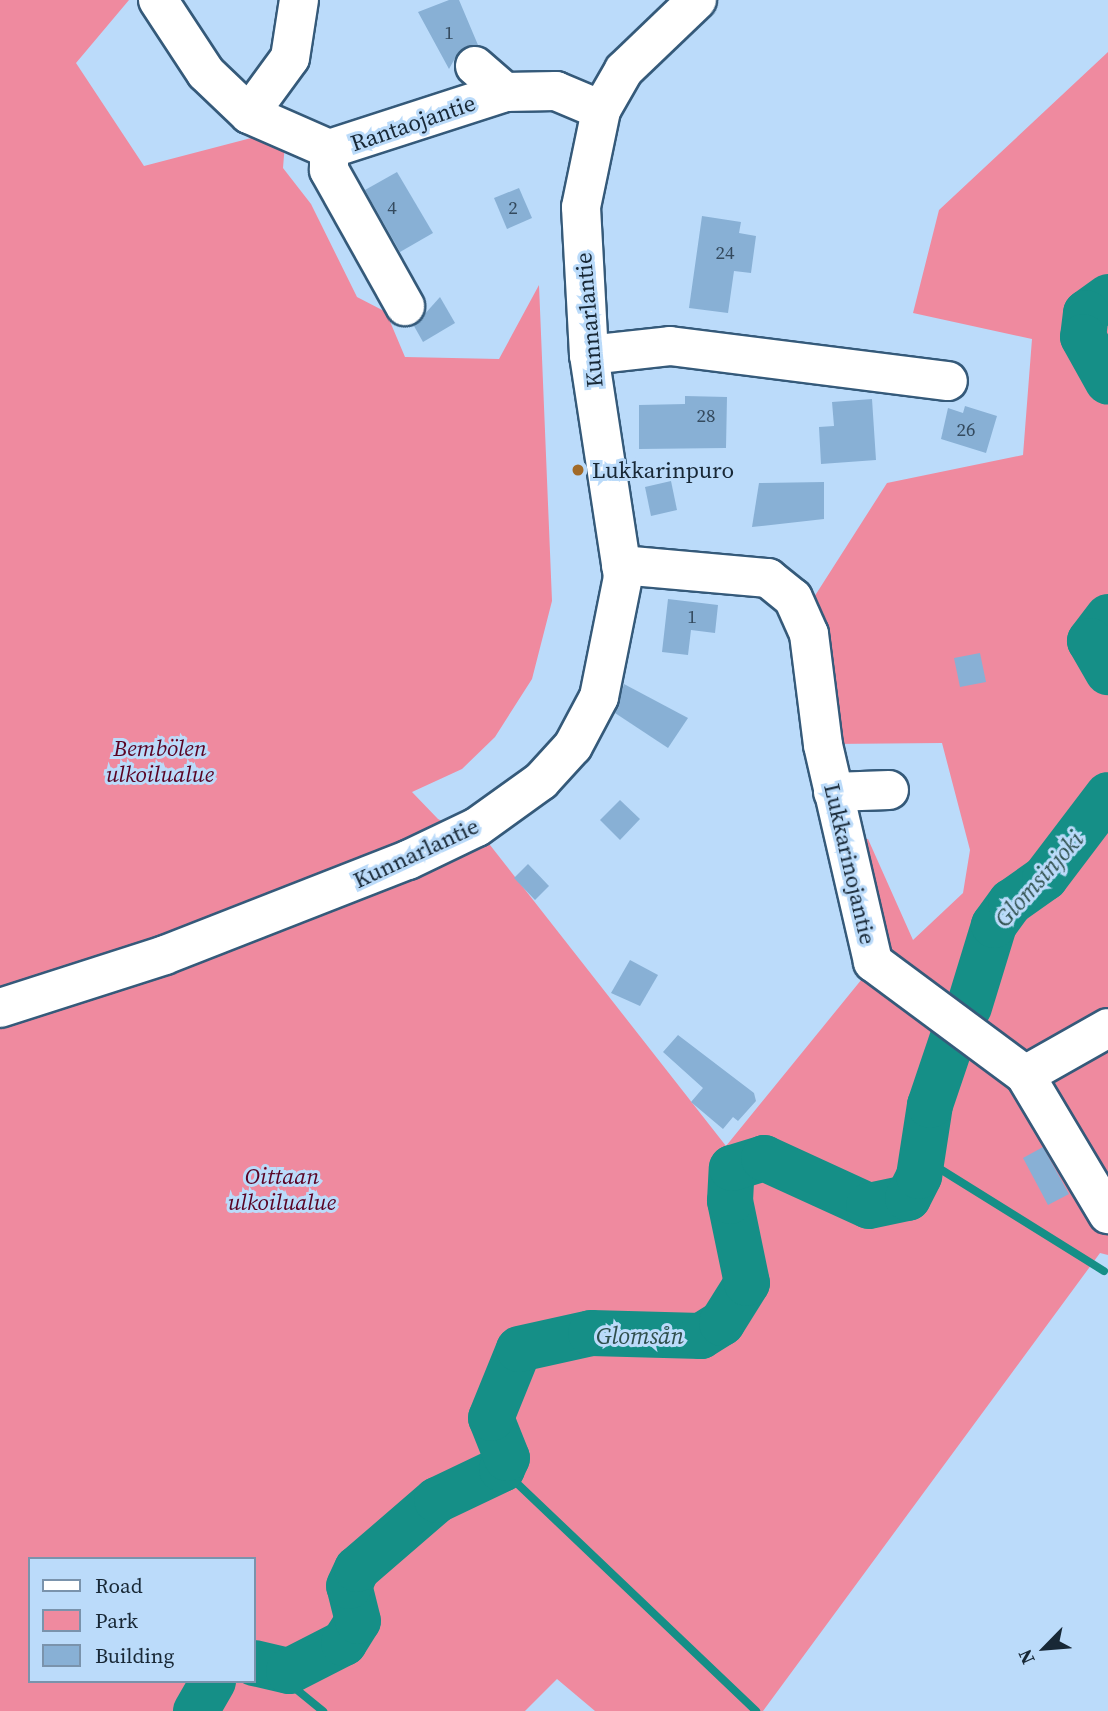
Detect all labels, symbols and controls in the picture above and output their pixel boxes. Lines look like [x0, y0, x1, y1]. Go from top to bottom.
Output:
house number: 1 [444, 22, 454, 44]
street label: Rantaojantie [347, 89, 479, 157]
house number: 4 [387, 197, 397, 219]
house number: 2 [508, 197, 518, 219]
house number: 24 [716, 242, 734, 264]
street label: Kunnarlantie [569, 251, 609, 389]
house number: 28 [697, 405, 715, 427]
house number: 26 [957, 419, 975, 441]
place label: Lukkarinpuro [592, 456, 734, 484]
marker: Lukkarinpuro [570, 462, 586, 478]
house number: 1 [687, 606, 697, 628]
park label: Bembölen ulkoilualue [106, 734, 214, 788]
street label: Lukkarinojantie [818, 781, 882, 947]
street label: Kunnarlantie [349, 812, 483, 894]
water label: Glomsinjoki [988, 825, 1090, 933]
park label: Oittaan ulkoilualue [228, 1162, 336, 1216]
water label: Glomsån [596, 1322, 684, 1350]
legend [28, 1557, 256, 1683]
text: Road [95, 1571, 143, 1600]
text: Park [95, 1606, 138, 1635]
north arrow [1010, 1613, 1080, 1683]
text: Building [95, 1641, 174, 1670]
text: N [1011, 1645, 1041, 1669]

